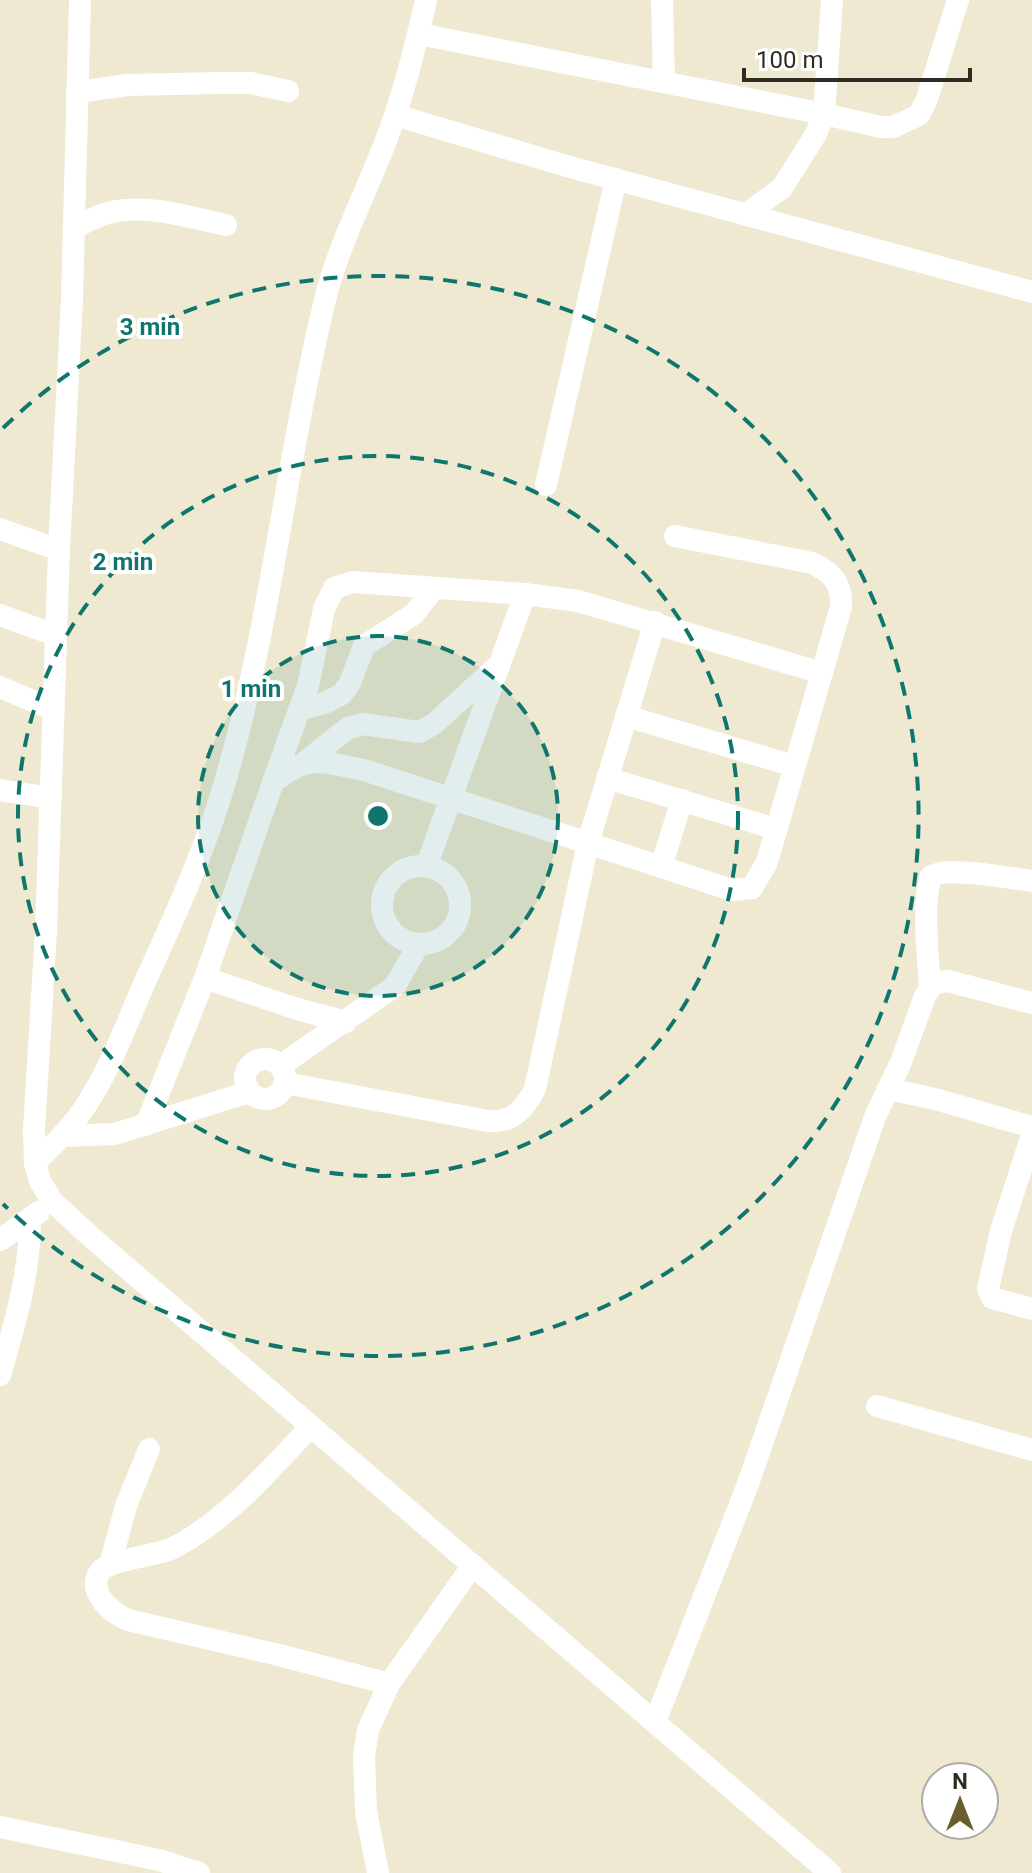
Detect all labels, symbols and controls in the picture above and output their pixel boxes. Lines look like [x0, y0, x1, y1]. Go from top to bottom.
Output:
scale bar [744, 32, 970, 82]
text: 100 m [756, 46, 823, 74]
text: 3 min [120, 313, 180, 341]
text: 2 min [93, 548, 153, 576]
text: 1 min [221, 675, 281, 703]
centre of rings [364, 802, 392, 830]
north arrow [920, 1761, 1000, 1841]
text: N [952, 1769, 968, 1794]

